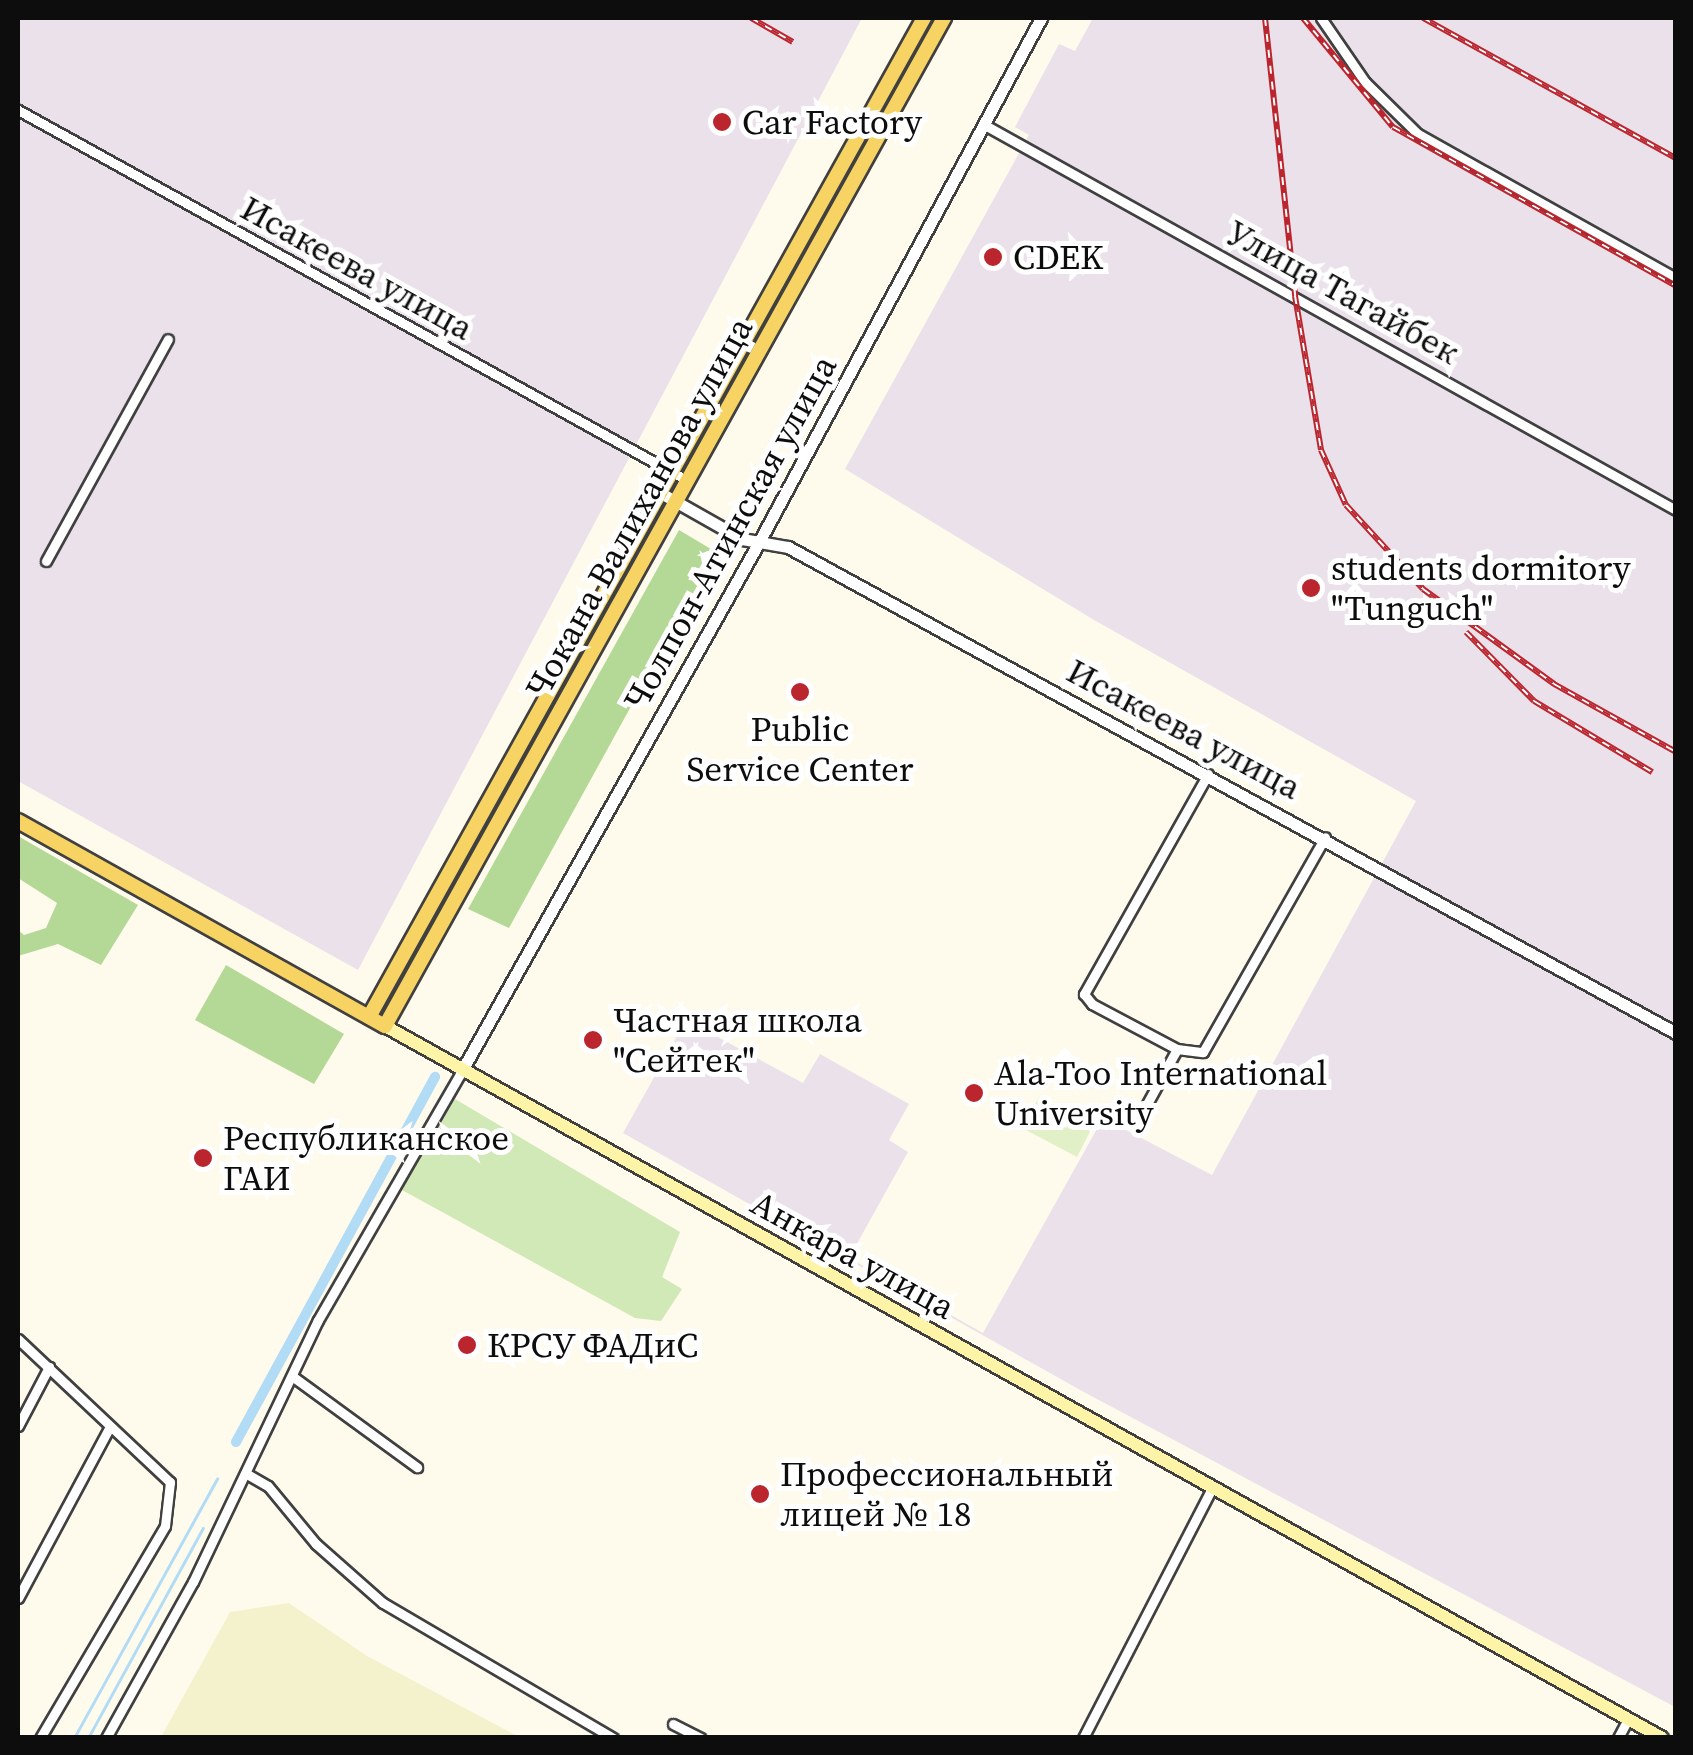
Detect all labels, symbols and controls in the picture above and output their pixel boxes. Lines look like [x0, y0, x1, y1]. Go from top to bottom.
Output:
place label: Car Factory [742, 101, 922, 143]
marker: Car Factory [711, 111, 733, 133]
street label: Исакеева улица [234, 187, 480, 349]
street label: Улица Тагайбек [1219, 211, 1467, 373]
place label: CDEK [1013, 236, 1103, 278]
marker: CDEK [982, 246, 1004, 268]
street label: Чокана Валиханова улица [517, 310, 761, 706]
street label: Чолпон-Атинская улица [615, 348, 845, 718]
place label: students dormitory "Tunguch" [1331, 547, 1631, 629]
marker: students dormitory "Tunguch" [1300, 577, 1322, 599]
street label: Исакеева улица [1060, 650, 1308, 808]
marker: Public Service Center [789, 681, 811, 703]
place label: Public Service Center [686, 708, 914, 790]
place label: Частная школа "Сейтек" [613, 999, 862, 1081]
marker: Частная школа "Сейтек" [582, 1029, 604, 1051]
place label: Ala-Too International University [994, 1052, 1327, 1134]
marker: Ala-Too International University [963, 1082, 985, 1104]
place label: Республиканское ГАИ [223, 1117, 509, 1199]
marker: Республиканское ГАИ [192, 1147, 214, 1169]
street label: Анкара улица [744, 1182, 962, 1328]
place label: КРСУ ФАДиС [487, 1324, 700, 1366]
marker: КРСУ ФАДиС [456, 1334, 478, 1356]
place label: Профессиональный лицей № 18 [780, 1453, 1114, 1535]
marker: Профессиональный лицей № 18 [749, 1483, 771, 1505]

